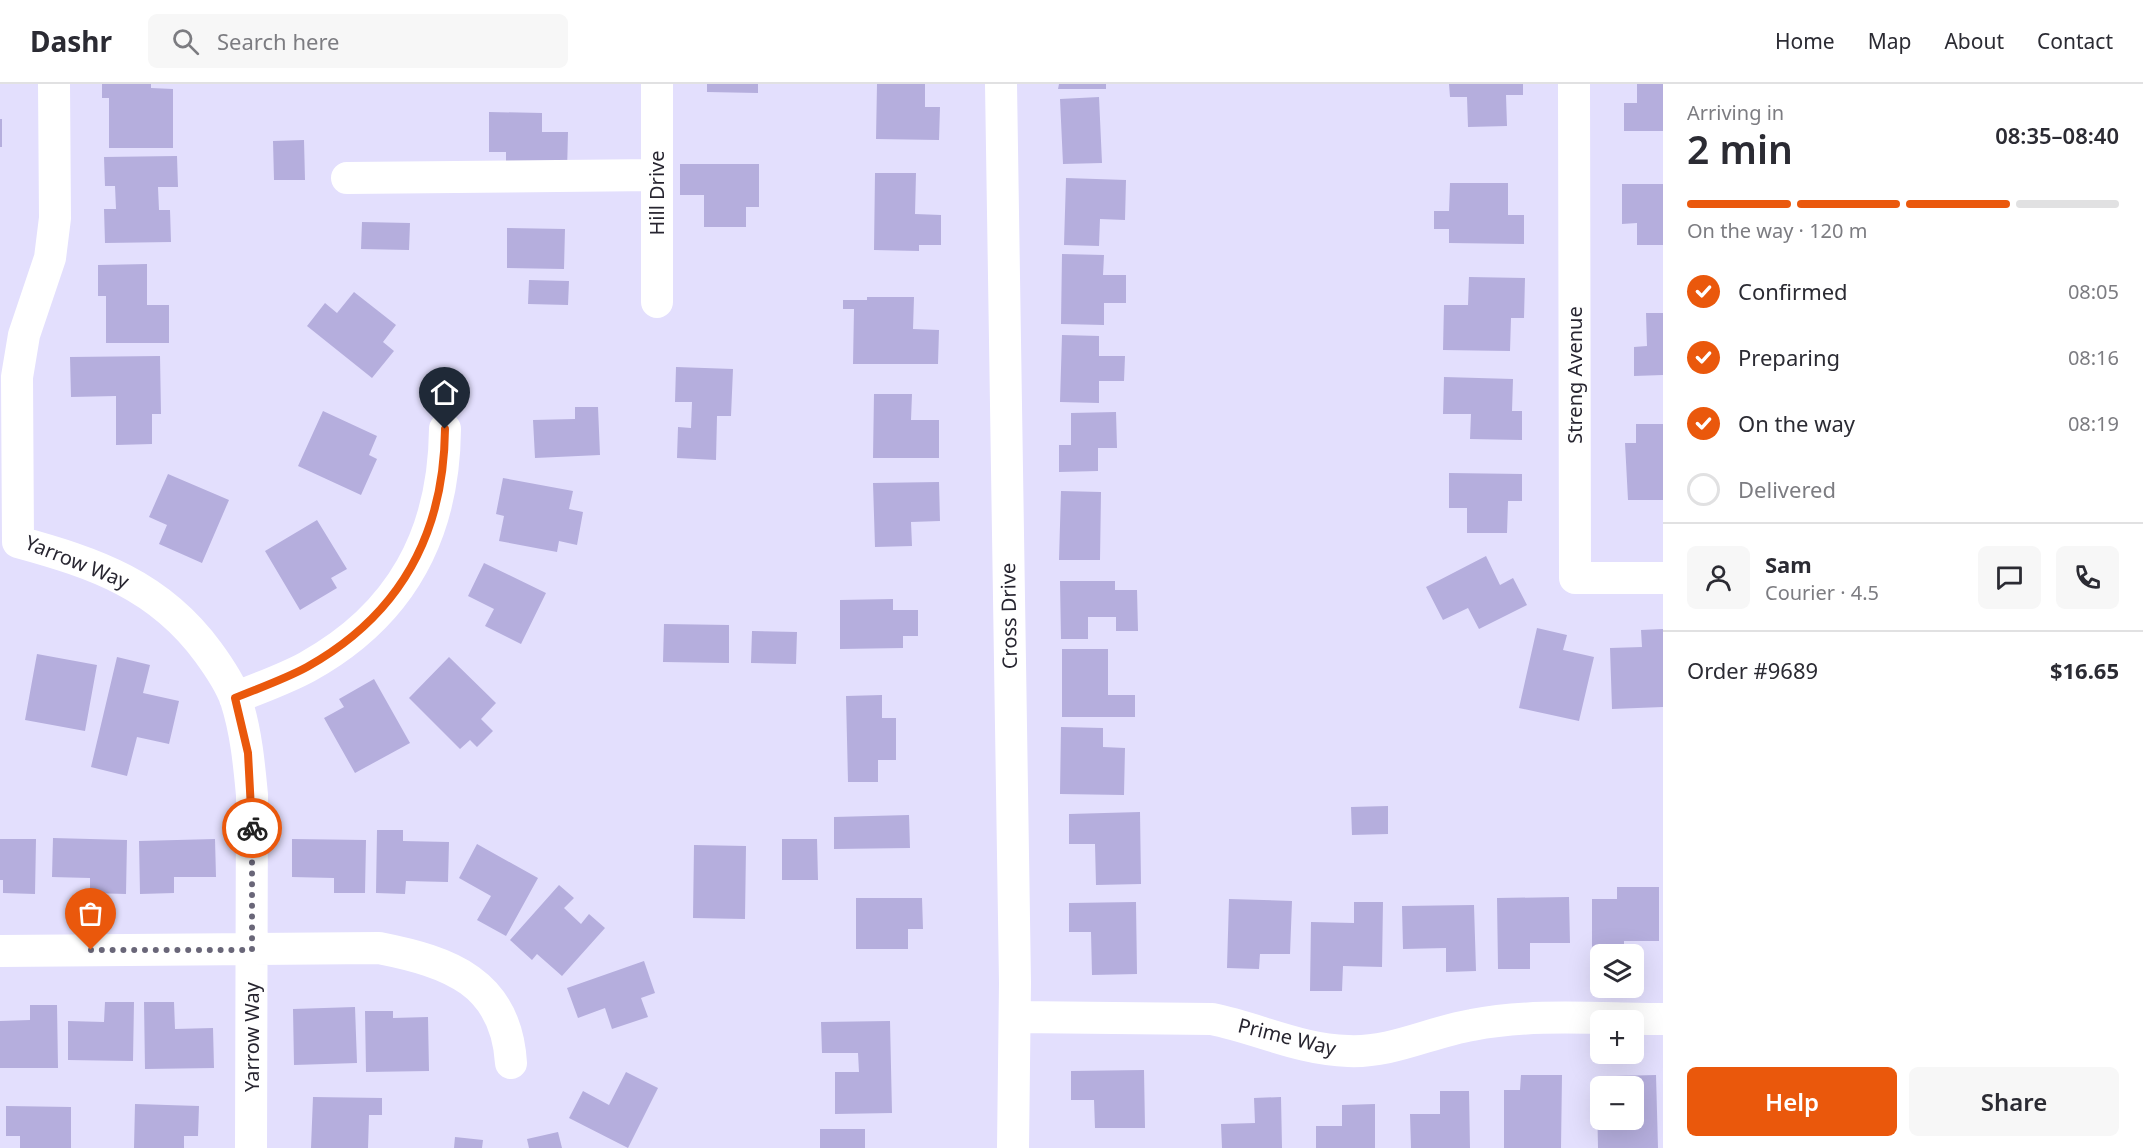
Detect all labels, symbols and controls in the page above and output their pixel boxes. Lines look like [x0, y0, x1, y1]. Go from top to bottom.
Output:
search box [148, 14, 568, 68]
text: Dashr [30, 22, 112, 60]
icon: search [169, 25, 202, 58]
text: Search here [217, 26, 339, 56]
text: Home [1775, 27, 1835, 55]
text: Map [1868, 27, 1911, 55]
text: About [1944, 27, 2004, 55]
text: Contact [2037, 27, 2113, 55]
text: Arriving in [1687, 99, 1784, 126]
text: 08:35–08:40 [1995, 120, 2119, 150]
text: 2 min [1687, 122, 1793, 175]
street label: Hill Drive [643, 151, 670, 235]
text: On the way · 120 m [1687, 217, 1867, 244]
icon: check [1687, 275, 1720, 308]
text: Confirmed [1738, 276, 1848, 306]
text: 08:05 [2068, 278, 2119, 305]
street label: Streng Avenue [1561, 306, 1588, 444]
icon: check [1687, 341, 1720, 374]
text: Preparing [1738, 342, 1840, 372]
text: 08:16 [2068, 344, 2119, 371]
pin [419, 367, 470, 429]
icon: home [428, 376, 461, 409]
icon: check [1687, 407, 1720, 440]
text: On the way [1738, 408, 1855, 438]
text: 08:19 [2068, 410, 2119, 437]
text: Delivered [1738, 474, 1836, 504]
street label: Yarrow Way [21, 528, 134, 595]
button: person [1687, 546, 1750, 609]
button: chat [1978, 546, 2041, 609]
button: phone [2056, 546, 2119, 609]
text: Sam [1765, 549, 1812, 579]
street label: Cross Drive [994, 563, 1023, 669]
text: Courier · 4.5 [1765, 579, 1879, 606]
text: Order #9689 [1687, 655, 1818, 685]
text: $16.65 [2050, 655, 2119, 685]
courier [222, 798, 282, 858]
icon: bike [236, 812, 269, 845]
pin [65, 888, 116, 950]
icon: bag [74, 897, 107, 930]
map controls [1590, 944, 1644, 1130]
button: layers [1590, 944, 1644, 998]
street label: Yarrow Way [238, 981, 265, 1092]
button: + [1590, 1010, 1644, 1064]
street label: Prime Way [1235, 1011, 1340, 1062]
button: Help [1687, 1067, 1897, 1136]
button: Share [1909, 1067, 2119, 1136]
button: − [1590, 1076, 1644, 1130]

